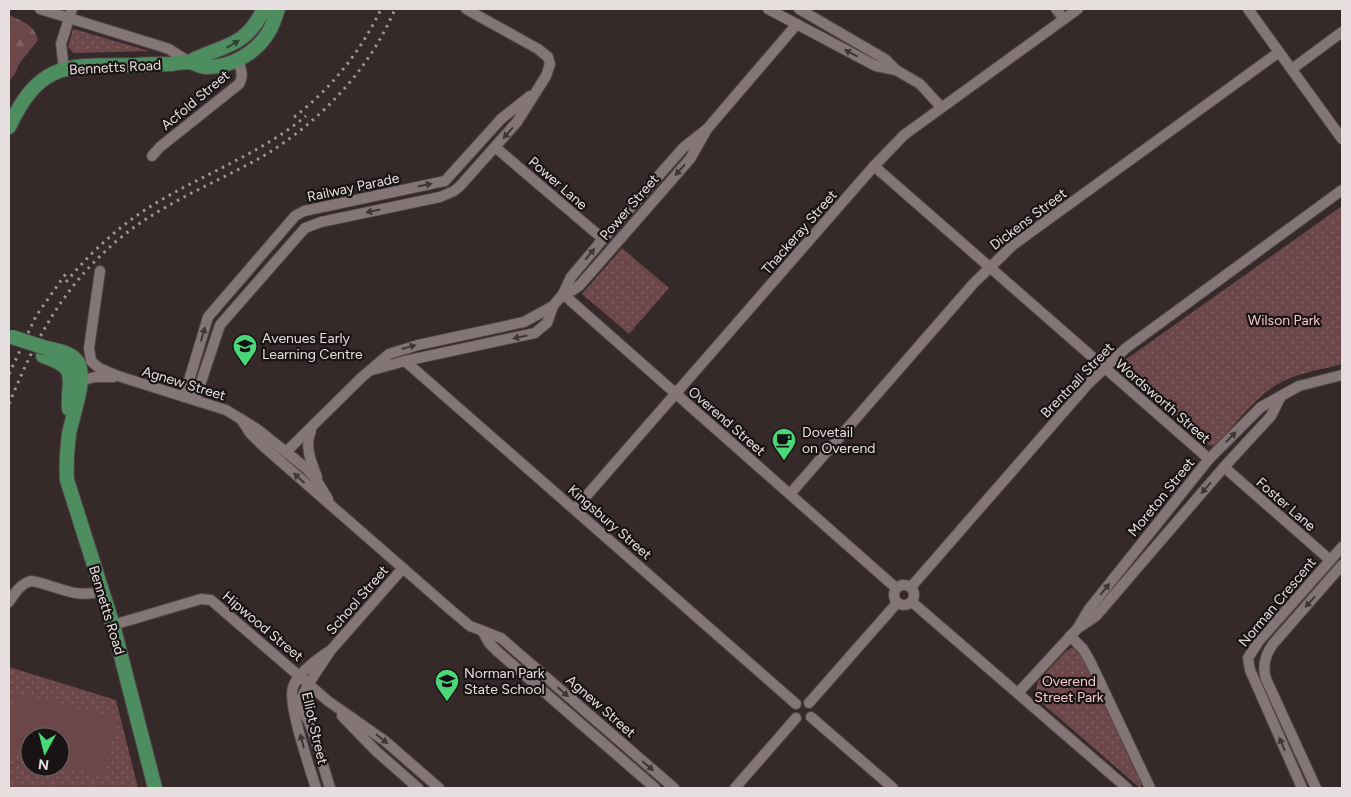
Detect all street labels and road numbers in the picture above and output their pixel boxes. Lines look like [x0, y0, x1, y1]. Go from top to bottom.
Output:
street label: Bennetts Road [69, 57, 162, 78]
street label: Acfold Street [158, 67, 233, 134]
street label: Power Lane [525, 153, 591, 214]
street label: Railway Parade [305, 169, 401, 206]
street label: Power Street [596, 171, 663, 244]
street label: Dickens Street [987, 185, 1070, 254]
street label: Thackeray Street [758, 187, 841, 278]
street label: Brentnall Street [1037, 339, 1117, 421]
street label: Wordsworth Street [1112, 356, 1213, 447]
street label: Agnew Street [140, 363, 228, 404]
street label: Overend Street [685, 383, 769, 460]
street label: Moreton Street [1125, 455, 1198, 540]
street label: Foster Lane [1252, 474, 1319, 535]
street label: Kingsbury Street [564, 481, 655, 563]
street label: Norman Crescent [1235, 554, 1320, 650]
street label: School Street [323, 562, 392, 638]
street label: Bennetts Road [85, 564, 128, 657]
street label: Hipwood Street [219, 588, 306, 665]
street label: Agnew Street [562, 672, 639, 741]
street label: Elliot Street [298, 690, 331, 766]

